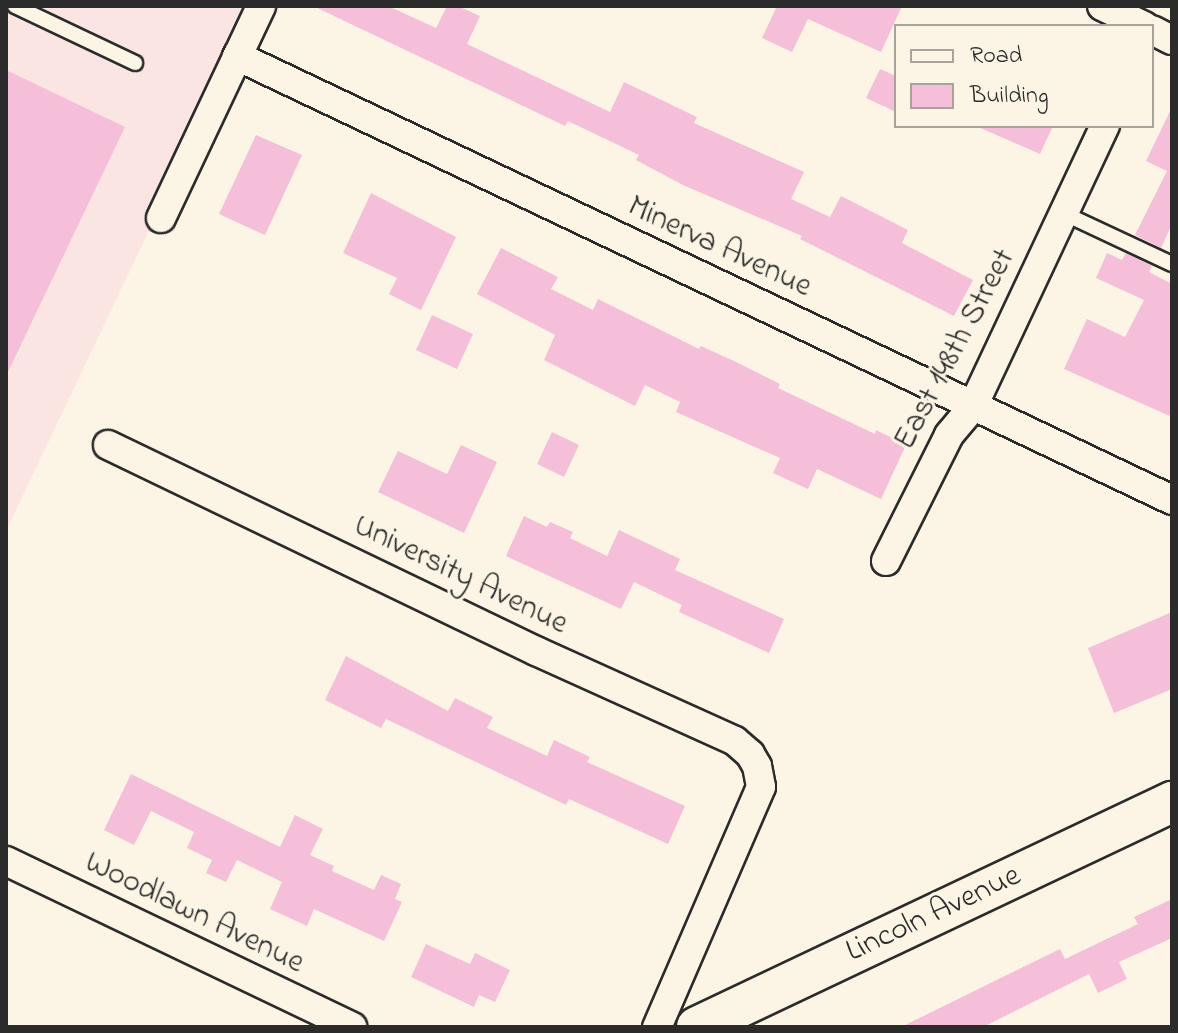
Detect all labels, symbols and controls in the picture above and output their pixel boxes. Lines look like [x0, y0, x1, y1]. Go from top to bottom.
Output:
legend [894, 24, 1154, 128]
text: Road [970, 39, 1022, 74]
text: Building [970, 79, 1049, 114]
street label: Minerva Avenue [621, 189, 817, 307]
street label: East 148th Street [887, 243, 1025, 457]
street label: University Avenue [347, 508, 573, 644]
street label: Woodlawn Avenue [78, 844, 310, 984]
street label: Lincoln Avenue [841, 858, 1027, 972]

